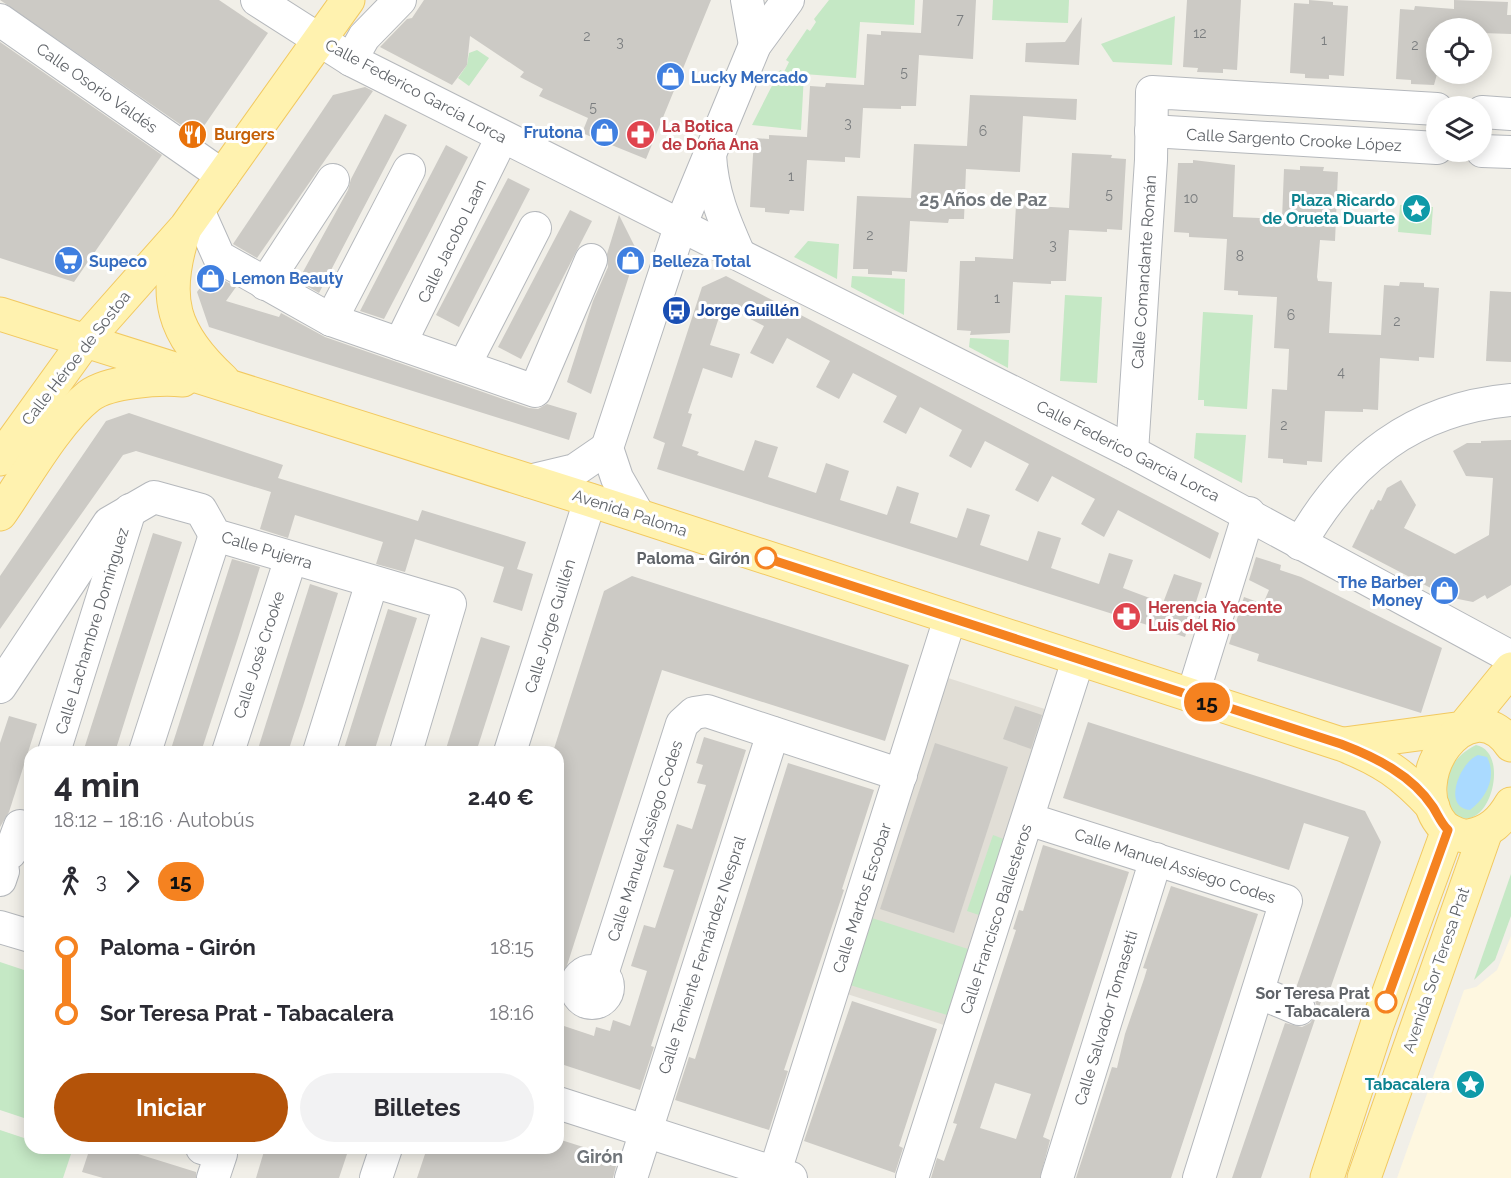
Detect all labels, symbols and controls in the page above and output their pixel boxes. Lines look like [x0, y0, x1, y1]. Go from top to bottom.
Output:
house number: 7 [956, 11, 964, 27]
map controls [1426, 18, 1492, 162]
button: locate [1426, 18, 1492, 84]
house number: 12 [1193, 25, 1207, 41]
house number: 2 [583, 28, 591, 44]
house number: 1 [1321, 32, 1327, 48]
house number: 3 [616, 34, 624, 50]
street label: Calle Federico García Lorca [322, 35, 510, 147]
house number: 2 [1411, 37, 1419, 53]
street label: Calle Osorio Valdés [33, 39, 161, 137]
shop icon: Lucky Mercado [654, 61, 686, 93]
house number: 5 [900, 64, 908, 80]
place label: Lucky Mercado [691, 68, 808, 87]
button: layers [1426, 96, 1492, 162]
house number: 5 [589, 99, 597, 115]
house number: 3 [844, 115, 852, 131]
shop icon: Frutona [588, 116, 620, 148]
place label: La Botica de Doña Ana [662, 117, 759, 154]
restaurant icon: Burgers [177, 118, 209, 150]
pharmacy icon: La Botica de Doña Ana [625, 119, 657, 151]
place label: Frutona [524, 123, 583, 142]
house number: 6 [979, 123, 987, 139]
place label: Burgers [214, 125, 275, 144]
street label: Calle Sargento Crooke López [1186, 125, 1402, 155]
house number: 1 [788, 168, 794, 184]
street label: Calle Comandante Román [1128, 174, 1160, 370]
street label: Calle Jacobo Laan [414, 176, 490, 306]
house number: 5 [1105, 186, 1113, 202]
district label: 25 Años de Paz [919, 189, 1047, 210]
house number: 10 [1184, 190, 1198, 206]
place label: Plaza Ricardo de Orueta Duarte [1262, 191, 1395, 228]
place icon: Plaza Ricardo de Orueta Duarte [1400, 193, 1432, 225]
house number: 2 [866, 227, 874, 243]
house number: 3 [1049, 237, 1057, 253]
supermarket icon: Supeco [52, 245, 84, 277]
shop icon: Belleza Total [615, 245, 647, 277]
house number: 8 [1236, 248, 1244, 264]
place label: Supeco [89, 252, 147, 271]
place label: Belleza Total [652, 252, 752, 271]
shop icon: Lemon Beauty [195, 262, 227, 294]
place label: Lemon Beauty [232, 269, 344, 288]
street label: Calle Héroe de Sostoa [18, 287, 134, 429]
house number: 1 [994, 290, 1000, 306]
bus stop icon: Jorge Guillén [660, 294, 692, 326]
place label: Jorge Guillén [697, 301, 799, 320]
house number: 6 [1287, 307, 1295, 323]
house number: 2 [1393, 313, 1401, 329]
house number: 4 [1337, 364, 1345, 380]
street label: Calle Federico García Lorca [1033, 396, 1223, 506]
house number: 2 [1280, 417, 1288, 433]
street label: Avenida Paloma [570, 486, 690, 540]
street label: Calle Lachambre Domínguez [51, 525, 133, 737]
street label: Calle Pujerra [219, 527, 315, 573]
marker: Paloma - Girón [755, 547, 777, 569]
place label: Paloma - Girón [637, 549, 750, 568]
street label: Calle Jorge Guillén [521, 557, 579, 695]
place label: The Barber Money [1338, 573, 1423, 610]
shop icon: The Barber Money [1428, 575, 1460, 607]
street label: Calle José Crooke [229, 589, 289, 721]
place label: Herencia Yacente Luis del Rio [1148, 598, 1283, 635]
pharmacy icon: Herencia Yacente Luis del Rio [1111, 600, 1143, 632]
line badge: 15 [1180, 682, 1234, 722]
text: 15 [1196, 690, 1218, 715]
street label: Calle Manuel Assiego Codes [603, 738, 687, 944]
text: 4 min [54, 766, 140, 805]
text: 2.40 € [468, 784, 534, 810]
text: 18:12 – 18:16 · Autobús [54, 808, 254, 832]
street label: Calle Martos Escobar [829, 820, 895, 975]
street label: Calle Francisco Ballesteros [956, 821, 1036, 1017]
street label: Calle Manuel Assiego Codes [1072, 824, 1278, 908]
street label: Calle Teniente Fernández Nespral [654, 833, 750, 1076]
icon: walk [54, 865, 87, 898]
icon: forward [116, 865, 149, 898]
text: 3 [96, 869, 107, 893]
text: 15 [170, 869, 192, 894]
street label: Avenida Sor Teresa Prat [1399, 884, 1473, 1055]
street label: Calle Salvador Tomasetti [1070, 928, 1142, 1108]
text: Paloma - Girón [100, 934, 256, 960]
text: 18:15 [490, 935, 534, 959]
place label: Sor Teresa Prat - Tabacalera [1255, 984, 1370, 1021]
marker: Sor Teresa Prat - Tabacalera [1375, 991, 1397, 1013]
text: Sor Teresa Prat - Tabacalera [100, 1000, 394, 1026]
text: 18:16 [489, 1001, 534, 1025]
place icon: Tabacalera [1455, 1068, 1487, 1100]
button: Iniciar [54, 1073, 288, 1142]
button: Billetes [300, 1073, 534, 1142]
place label: Tabacalera [1365, 1075, 1450, 1094]
district label: Girón [577, 1146, 623, 1167]

